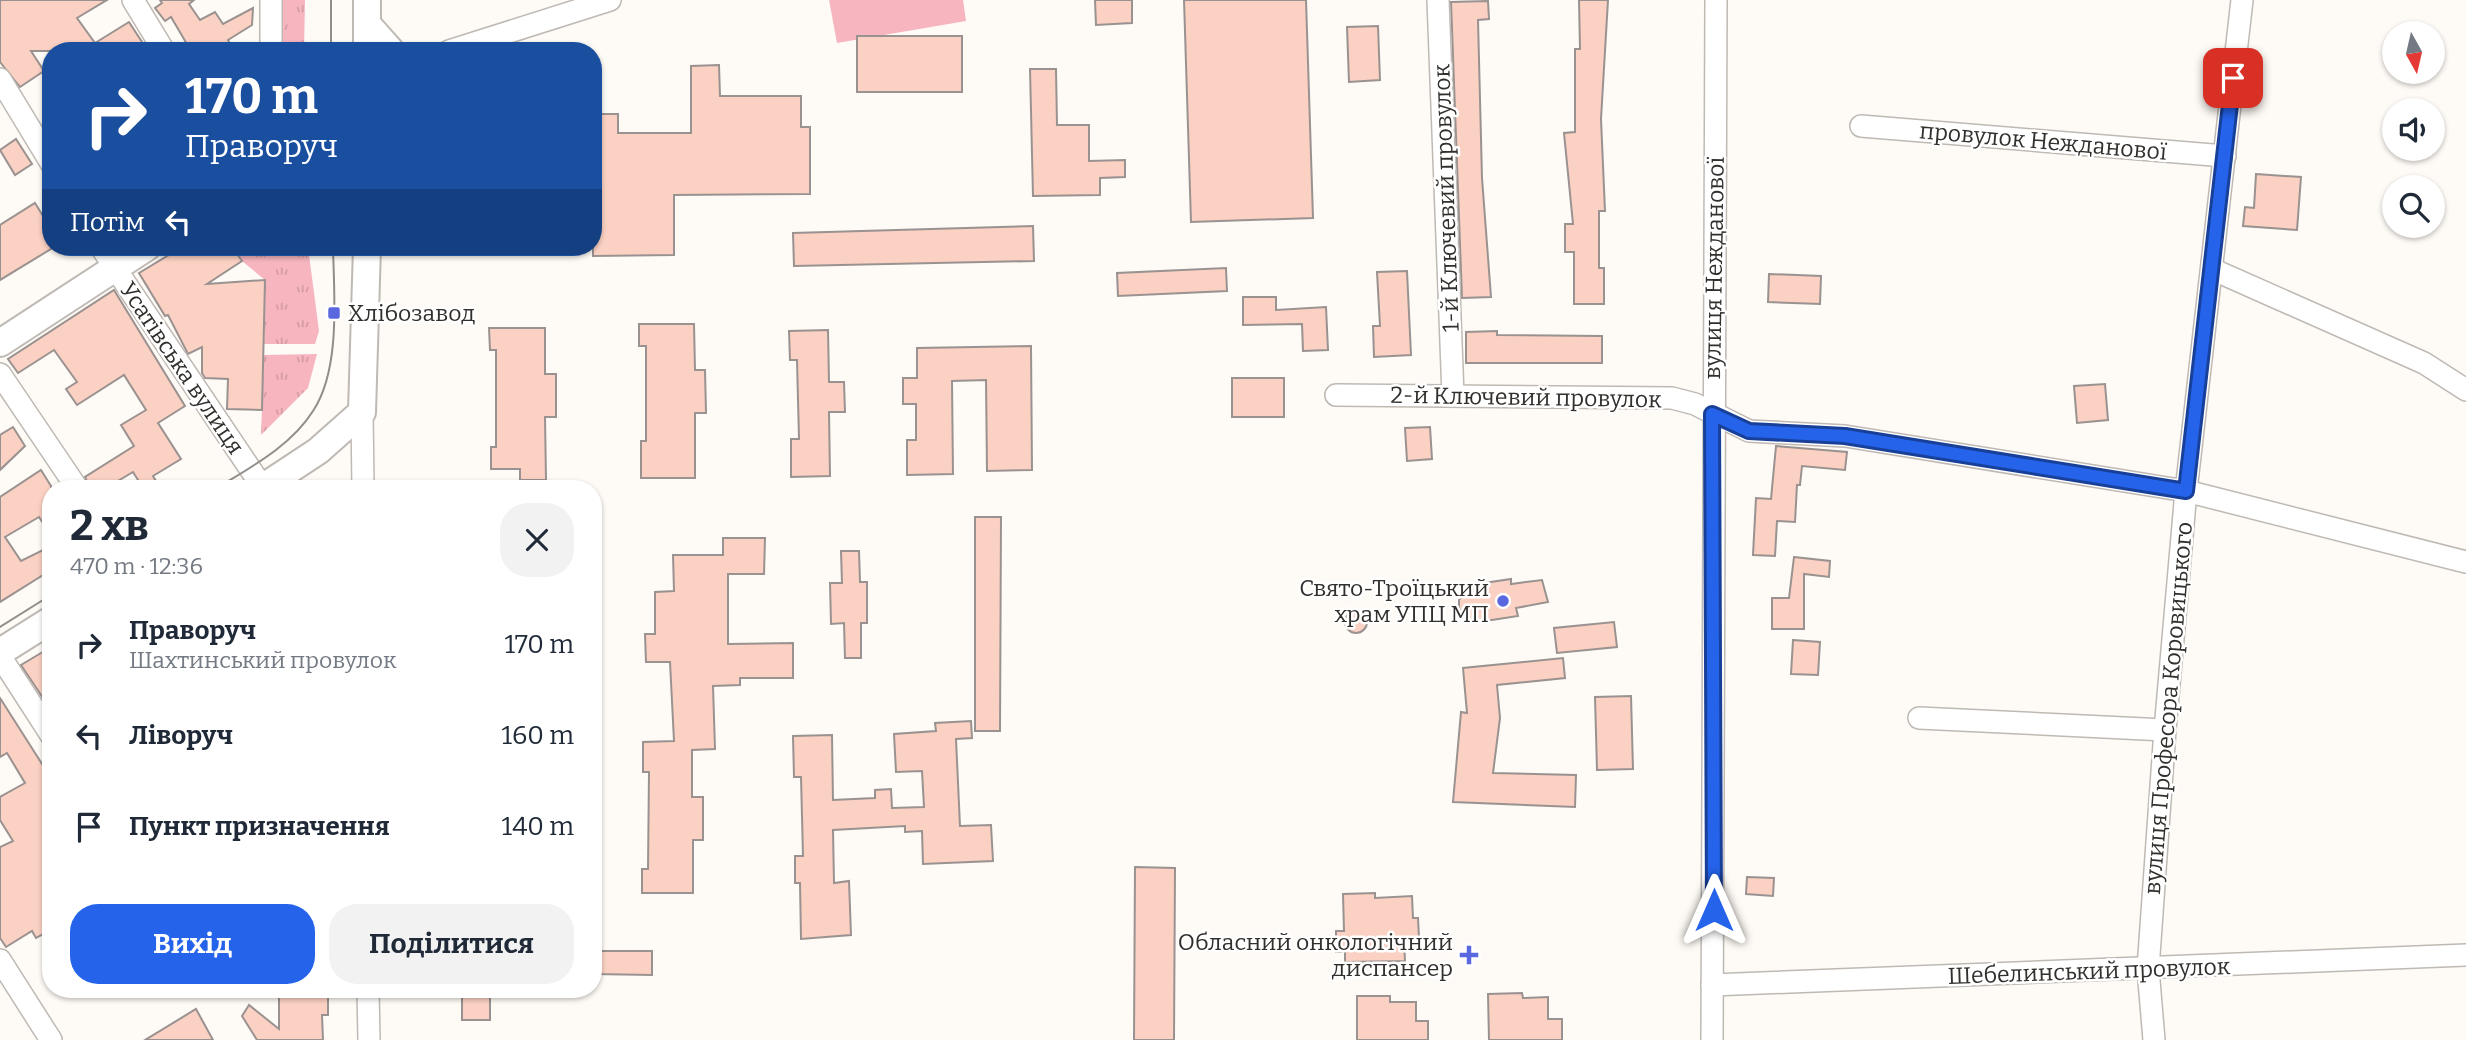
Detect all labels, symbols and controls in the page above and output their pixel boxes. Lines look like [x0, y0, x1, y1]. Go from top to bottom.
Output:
north arrow [2382, 21, 2445, 84]
map controls [2382, 21, 2445, 238]
pin [2203, 48, 2263, 108]
icon: arrive [2214, 59, 2252, 97]
street label: 1-й Ключевий провулок [1427, 63, 1465, 332]
text: 170 m [185, 67, 318, 126]
icon: right [70, 70, 161, 161]
button: sound [2382, 98, 2445, 161]
street label: провулок Нежданової [1918, 116, 2168, 166]
text: Праворуч [185, 127, 338, 165]
street label: вулиця Нежданової [1698, 156, 1730, 380]
button: search [2382, 175, 2445, 238]
icon: left [159, 203, 197, 241]
text: Потім [70, 207, 145, 238]
street label: Усатівська вулиця [114, 276, 250, 460]
place label: Хлібозавод [348, 299, 475, 327]
marker: Хлібозавод [326, 305, 342, 321]
street label: 2-й Ключевий провулок [1390, 381, 1662, 413]
text: 2 хв [70, 501, 149, 551]
button: close [500, 503, 574, 577]
street label: вулиця Професора Коровицького [2138, 521, 2198, 895]
text: 470 m · 12:36 [70, 552, 203, 580]
place label: Свято-Троїцький храм УПЦ МП [1299, 574, 1489, 628]
marker: Свято-Троїцький храм УПЦ МП [1495, 593, 1511, 609]
text: Праворуч [129, 615, 256, 646]
icon: right [70, 626, 108, 664]
text: 170 m [504, 629, 574, 660]
text: Шахтинський провулок [129, 646, 396, 674]
icon: left [70, 717, 108, 755]
text: Ліворуч [129, 720, 233, 751]
text: 160 m [502, 720, 574, 751]
icon: arrive [70, 808, 108, 846]
text: Пункт призначення [129, 811, 390, 842]
text: 140 m [502, 811, 574, 842]
position arrow [1677, 873, 1751, 947]
button: Вихід [70, 904, 315, 984]
button: Поділитися [329, 904, 574, 984]
place label: Обласний онкологічний диспансер [1178, 928, 1453, 982]
marker: Обласний онкологічний диспансер [1459, 945, 1479, 965]
street label: Шебелинський провулок [1947, 952, 2231, 990]

